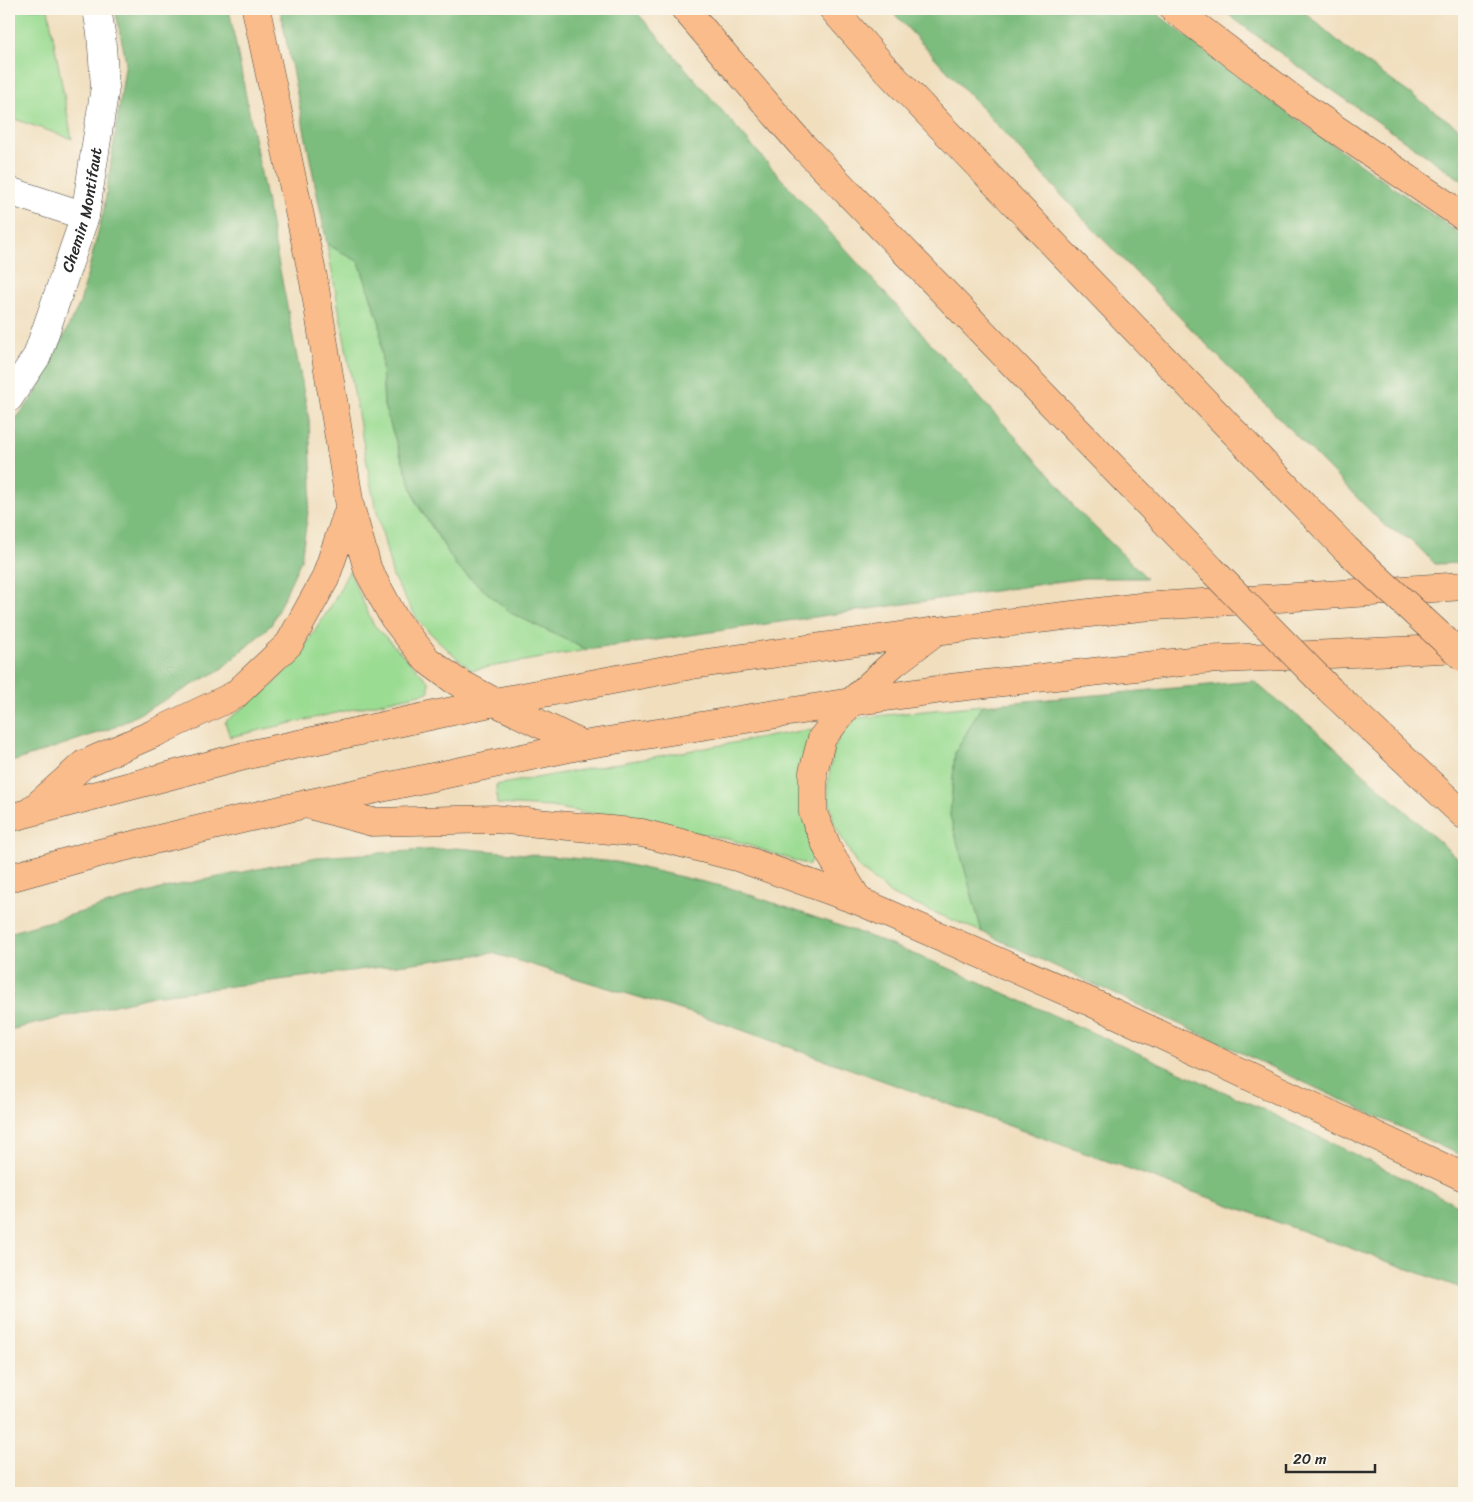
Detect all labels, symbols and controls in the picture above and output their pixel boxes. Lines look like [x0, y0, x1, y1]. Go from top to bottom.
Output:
street label: Chemin Montifaut [53, 145, 110, 276]
scale bar [1286, 1442, 1374, 1474]
text: 20 m [1293, 1446, 1327, 1472]

